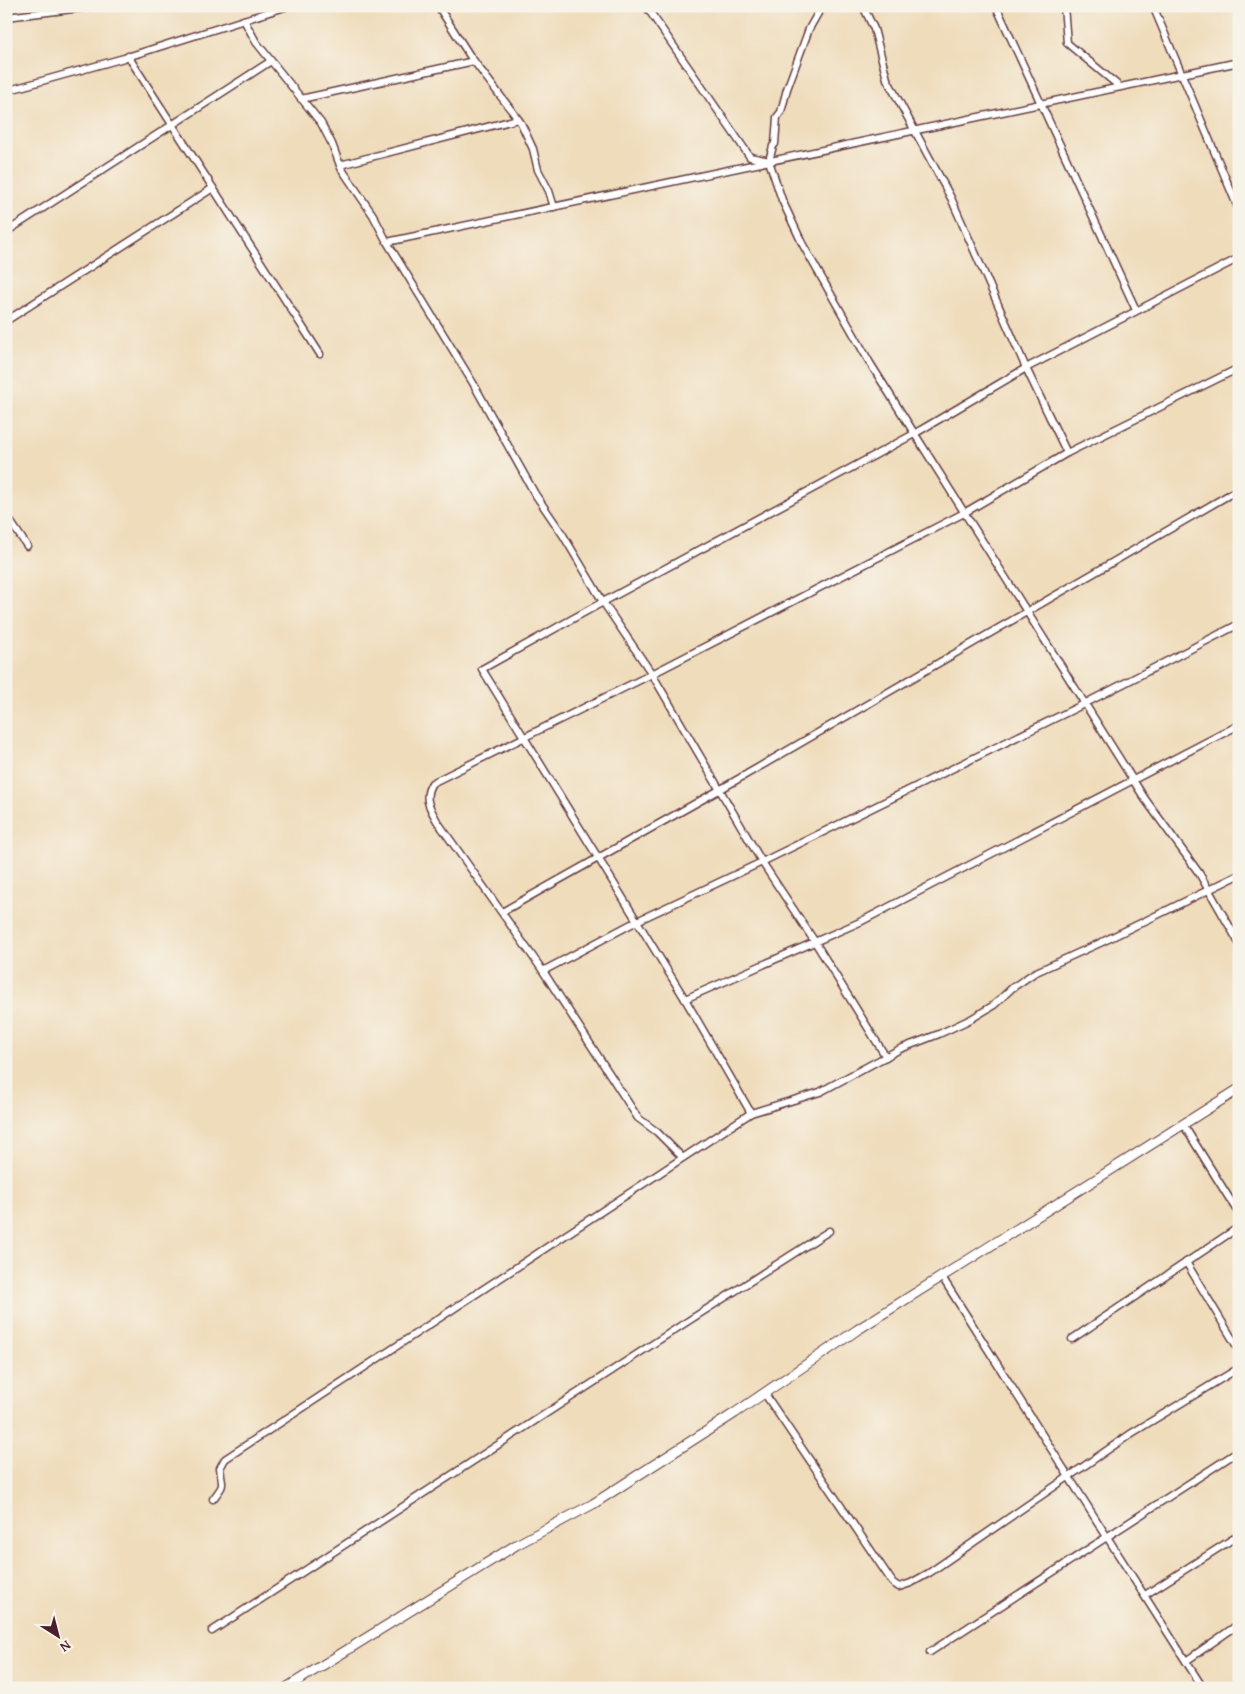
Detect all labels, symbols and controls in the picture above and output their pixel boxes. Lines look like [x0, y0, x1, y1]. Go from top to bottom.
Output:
north arrow [32, 1612, 82, 1662]
text: N [55, 1636, 75, 1658]

